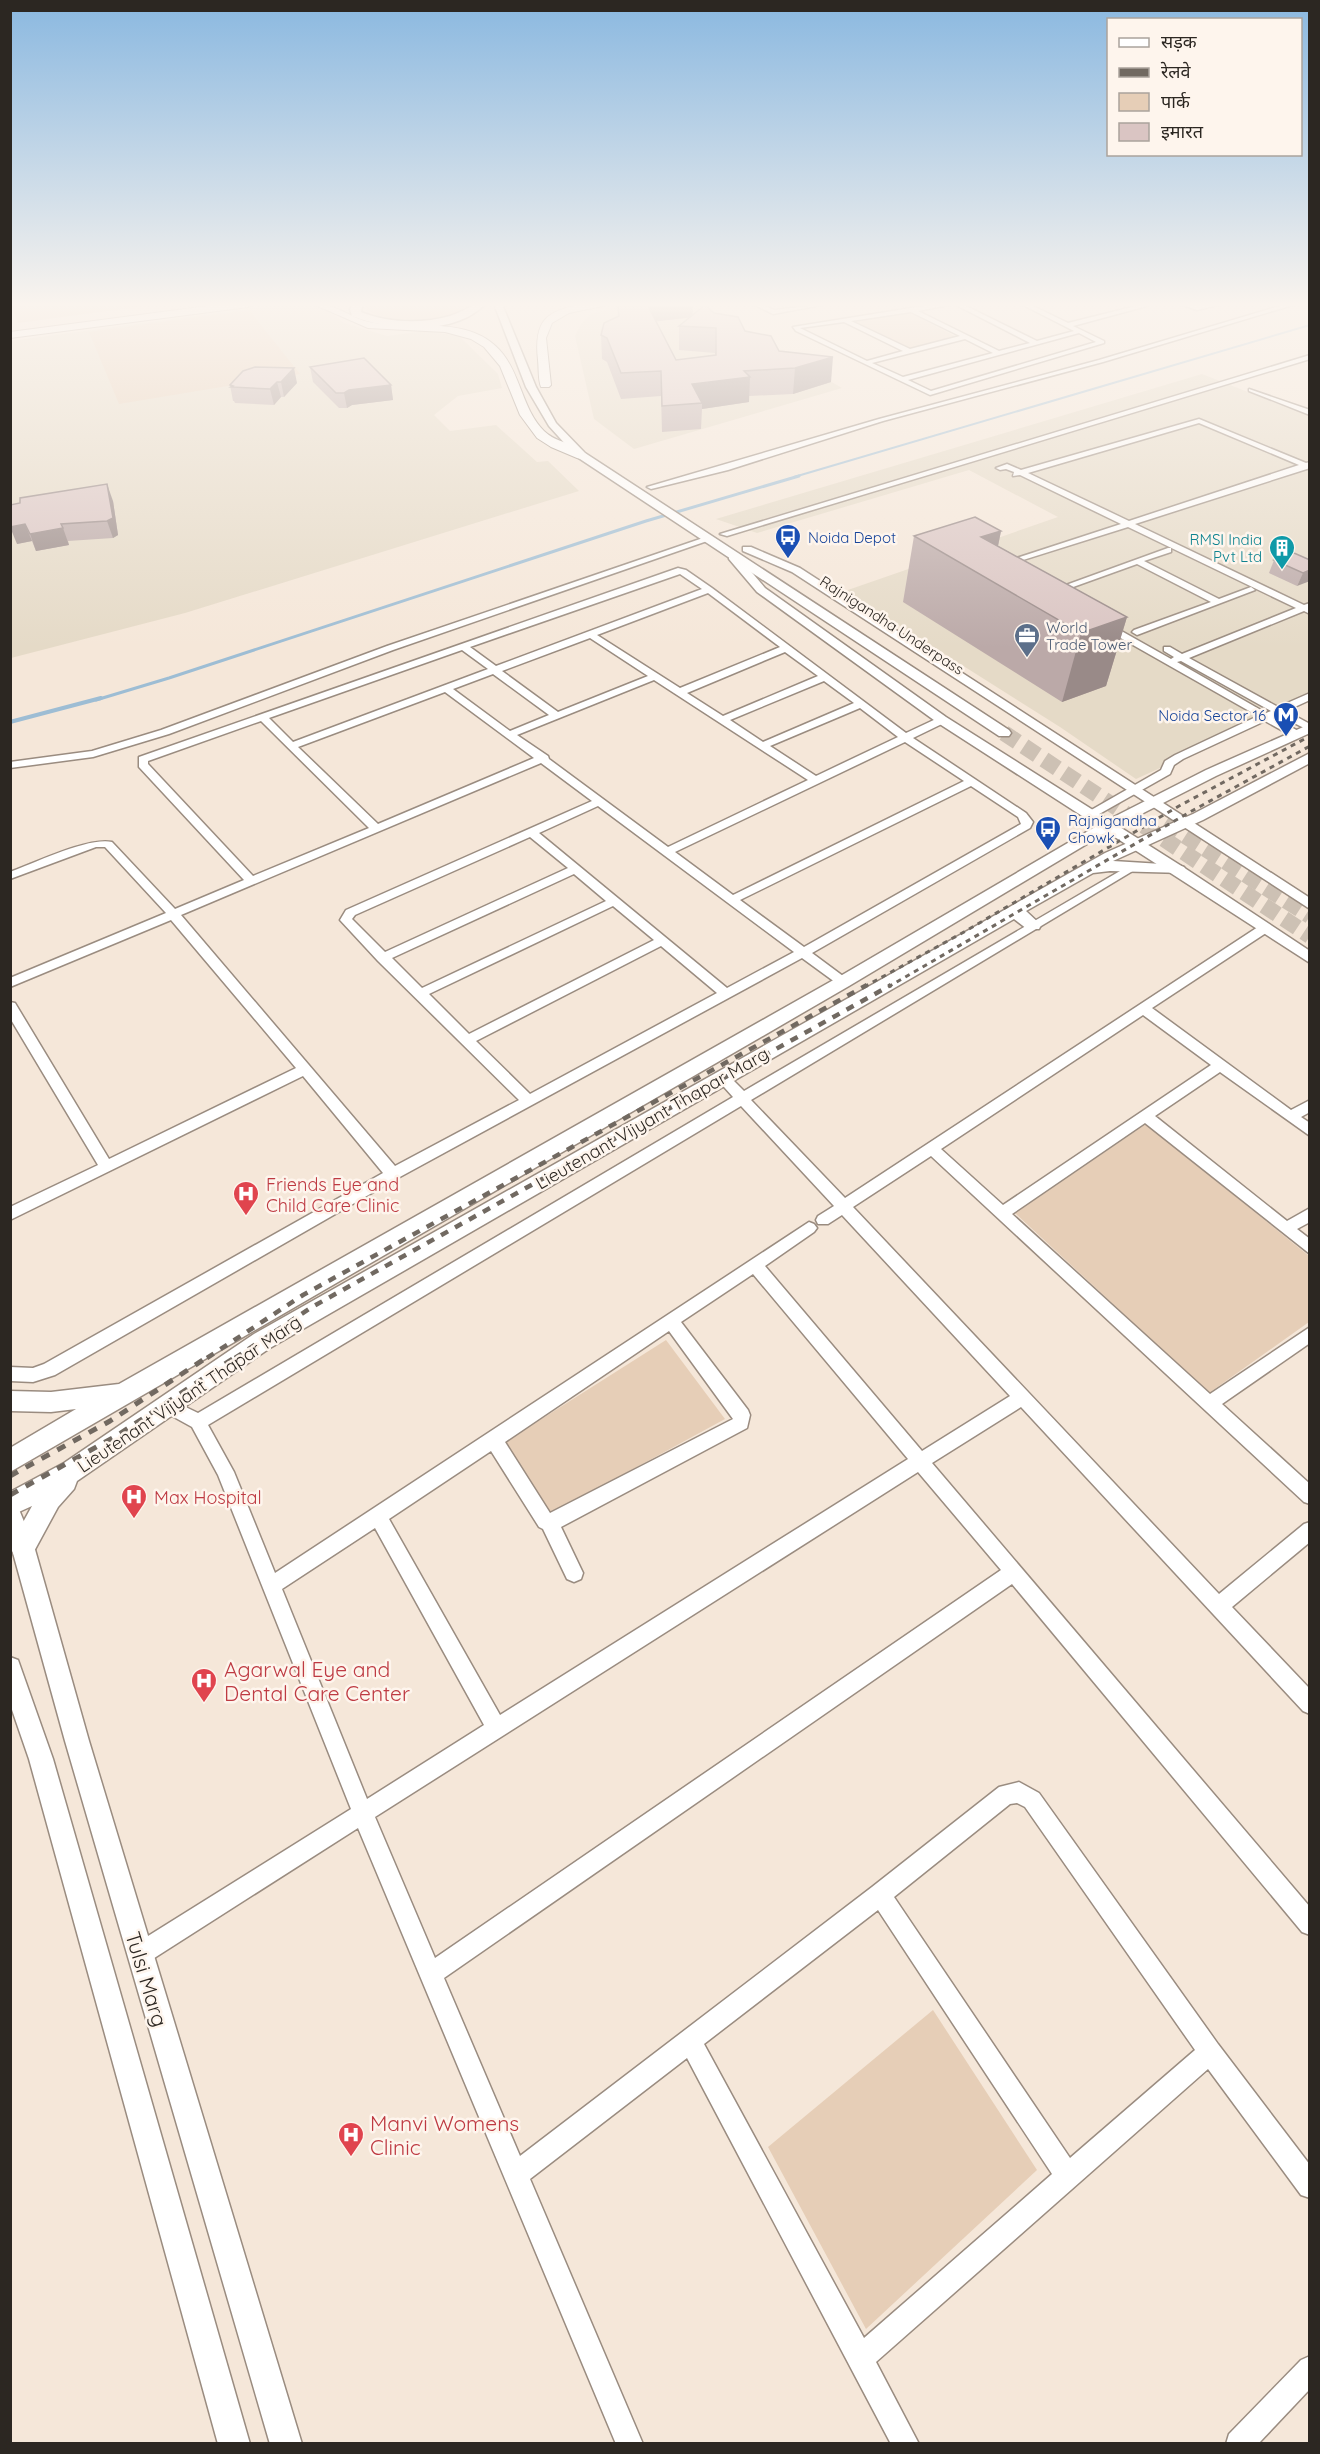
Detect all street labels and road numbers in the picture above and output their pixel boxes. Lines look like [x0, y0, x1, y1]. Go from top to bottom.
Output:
street label: Rajnigandha Underpass [816, 571, 968, 679]
street label: Lieutenant Vijyant Thapar Marg [531, 1042, 773, 1194]
street label: Lieutenant Vijyant Thapar Marg [73, 1310, 305, 1478]
street label: Tulsi Marg [120, 1928, 174, 2030]

